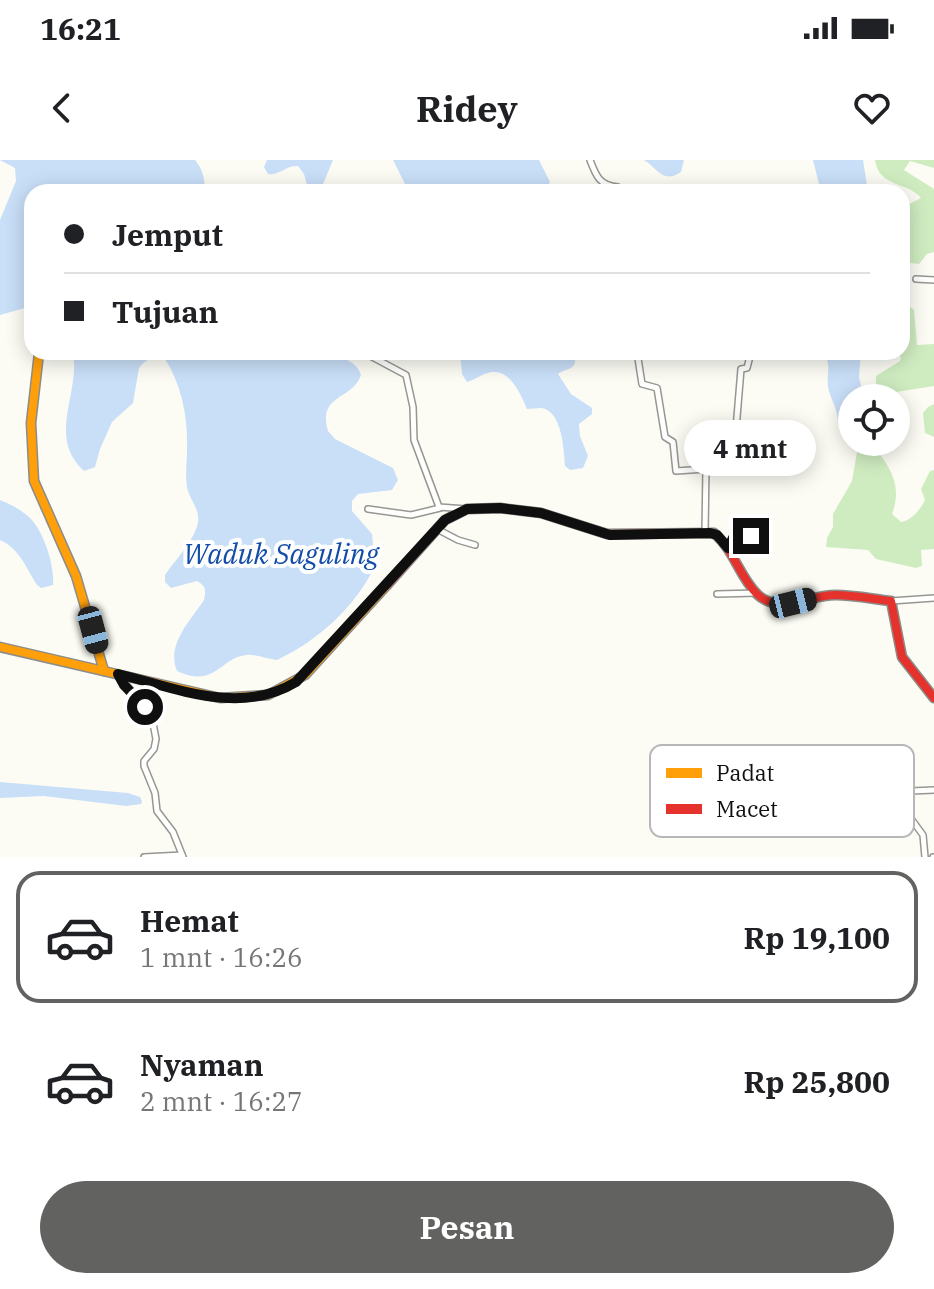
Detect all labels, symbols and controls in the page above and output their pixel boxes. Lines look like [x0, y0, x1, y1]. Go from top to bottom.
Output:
text: 16:21 [40, 9, 121, 48]
text: Ridey [416, 85, 518, 132]
icon: back [40, 86, 84, 130]
icon: heart [850, 86, 894, 130]
text: Jemput [112, 215, 223, 254]
text: Tujuan [112, 292, 218, 331]
map controls [838, 384, 910, 456]
button: locate [838, 384, 910, 456]
callout: 4 mnt [685, 420, 817, 476]
text: 4 mnt [713, 431, 787, 465]
route end [733, 518, 769, 554]
water label: Waduk Saguling [183, 535, 380, 572]
car [767, 586, 819, 620]
car [75, 604, 111, 656]
route start [127, 689, 163, 725]
legend [650, 745, 914, 837]
text: Padat [716, 758, 775, 787]
text: Macet [716, 794, 778, 823]
icon: car [44, 901, 116, 973]
text: Hemat [140, 901, 239, 940]
text: Rp 19,100 [744, 918, 890, 957]
text: 1 mnt · 16:26 [140, 940, 303, 974]
icon: car [44, 1045, 116, 1117]
text: Nyaman [140, 1045, 264, 1084]
text: Rp 25,800 [744, 1062, 890, 1101]
text: 2 mnt · 16:27 [140, 1084, 303, 1118]
button: Pesan [40, 1181, 894, 1273]

